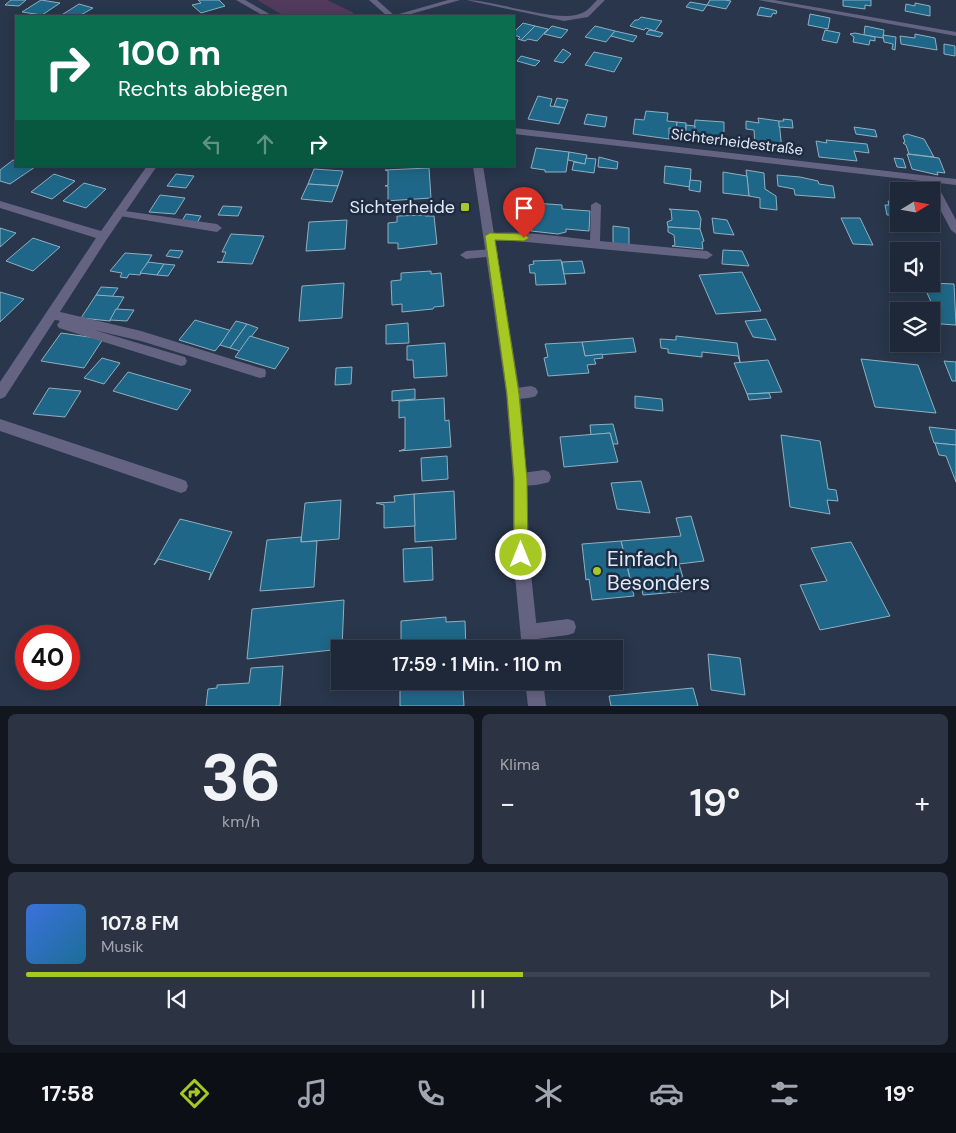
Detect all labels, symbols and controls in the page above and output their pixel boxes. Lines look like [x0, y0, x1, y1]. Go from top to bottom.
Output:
text: 100 m [118, 30, 221, 76]
icon: right [35, 35, 100, 100]
text: Rechts abbiegen [118, 74, 288, 103]
street label: Sichterheidestraße [670, 124, 804, 160]
icon: left [198, 130, 226, 158]
icon: ahead [251, 130, 279, 158]
icon: right [304, 130, 332, 158]
north arrow [890, 182, 940, 232]
map controls [890, 182, 940, 352]
pin [503, 187, 545, 238]
icon: arrive [510, 194, 538, 222]
place label: Sichterheide [350, 195, 455, 219]
marker: Sichterheide [459, 201, 471, 213]
button: sound [890, 242, 940, 292]
button: layers [890, 302, 940, 352]
position arrow [494, 528, 546, 580]
place label: Einfach Besonders [607, 545, 710, 597]
marker: Einfach Besonders [591, 565, 603, 577]
speed limit sign: 40 [15, 625, 80, 690]
text: 17:59 · 1 Min. · 110 m [392, 652, 562, 677]
text: 36 [201, 736, 281, 820]
text: Klima [500, 754, 540, 775]
text: 19° [690, 778, 740, 828]
text: − [500, 785, 515, 822]
text: + [915, 785, 930, 822]
text: km/h [222, 811, 260, 832]
text: 107.8 FM [101, 911, 179, 936]
text: Musik [101, 936, 144, 957]
icon: previous [163, 985, 191, 1013]
icon: pause [464, 985, 492, 1013]
icon: next [765, 985, 793, 1013]
icon: directions [177, 1076, 212, 1111]
icon: music [295, 1076, 330, 1111]
icon: phone [413, 1076, 448, 1111]
icon: climate [531, 1076, 566, 1111]
icon: car [649, 1076, 684, 1111]
icon: filters [767, 1076, 802, 1111]
text: 17:58 [41, 1079, 94, 1108]
text: 19° [885, 1079, 915, 1108]

